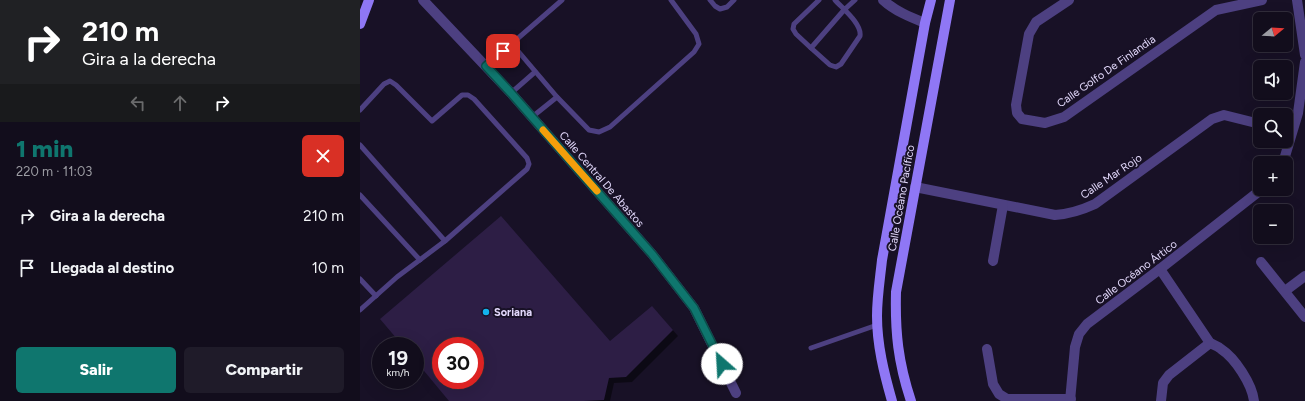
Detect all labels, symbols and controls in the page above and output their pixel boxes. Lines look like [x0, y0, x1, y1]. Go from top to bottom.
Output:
north arrow [1253, 12, 1293, 52]
map controls [1253, 12, 1293, 244]
text: 210 m [82, 14, 159, 48]
icon: right [16, 16, 68, 68]
street label: Calle Golfo De Finlandia [1055, 32, 1158, 110]
pin [486, 34, 520, 68]
icon: arrive [492, 40, 514, 62]
text: Gira a la derecha [82, 48, 216, 70]
button: sound [1253, 60, 1293, 100]
icon: left [127, 92, 149, 114]
icon: ahead [169, 92, 191, 114]
icon: right [211, 92, 233, 114]
button: search [1253, 108, 1293, 148]
street label: Calle Central De Abastos [557, 129, 647, 230]
text: 1 min [16, 134, 73, 163]
button: close [302, 135, 344, 177]
street label: Calle Océano Pacífico [886, 144, 917, 252]
street label: Calle Mar Rojo [1078, 151, 1144, 202]
button: + [1253, 156, 1293, 196]
text: 220 m · 11:03 [16, 164, 92, 179]
button: − [1253, 204, 1293, 244]
icon: right [16, 205, 38, 227]
text: Gira a la derecha [50, 207, 165, 225]
text: 210 m [303, 207, 344, 225]
street label: Calle Océano Ártico [1093, 238, 1180, 307]
icon: arrive [16, 257, 38, 279]
text: Llegada al destino [50, 259, 174, 277]
text: 10 m [312, 259, 344, 277]
place label: Soriana [494, 306, 532, 319]
marker: Soriana [481, 307, 491, 317]
speed limit sign: 30 [432, 337, 484, 389]
position arrow [701, 343, 743, 385]
text: 19 [388, 346, 408, 370]
button: Salir [16, 347, 176, 393]
button: Compartir [184, 347, 344, 393]
text: km/h [387, 366, 409, 379]

